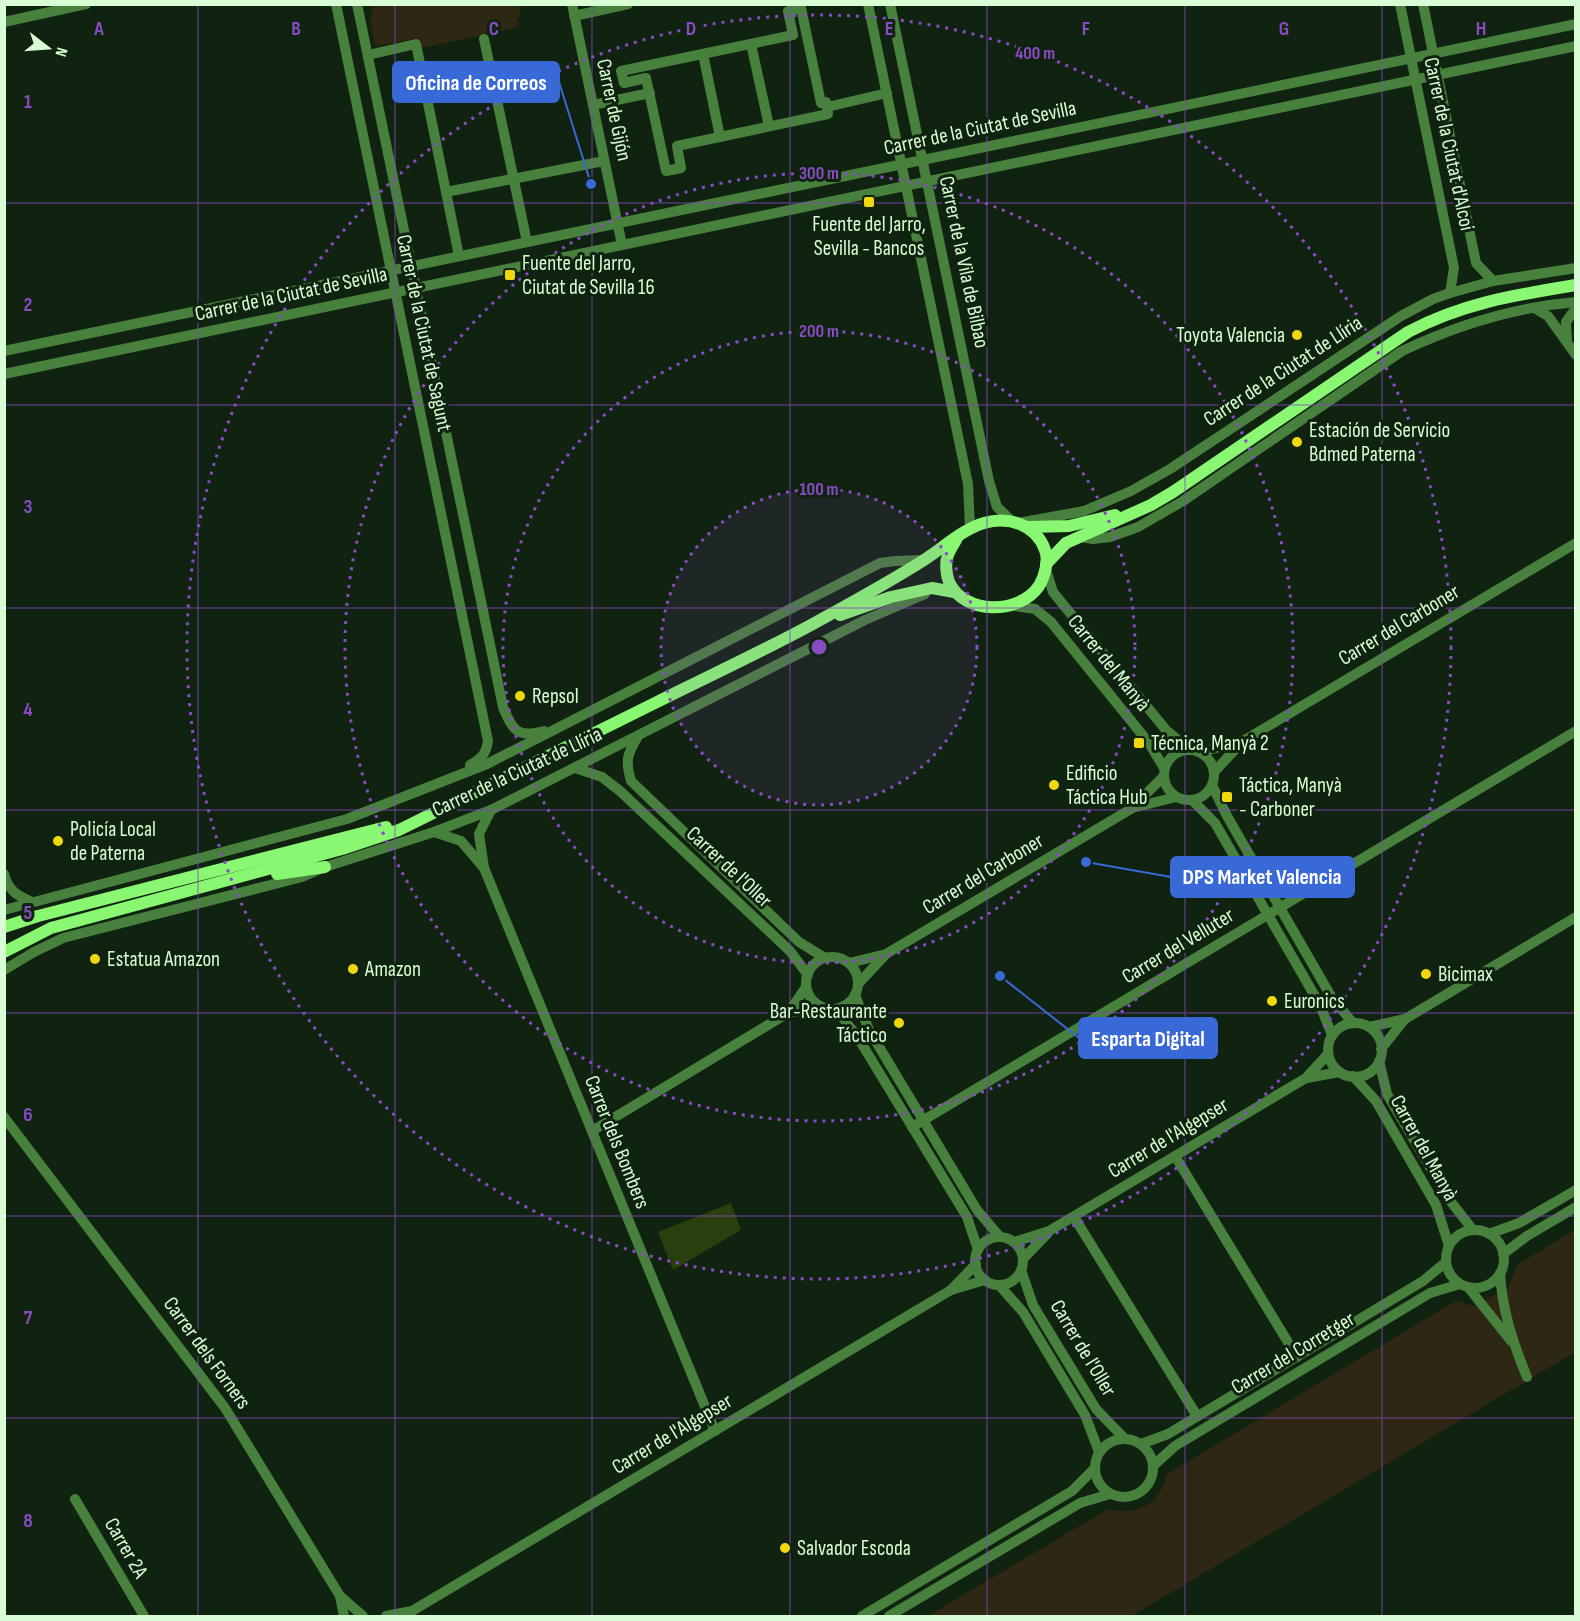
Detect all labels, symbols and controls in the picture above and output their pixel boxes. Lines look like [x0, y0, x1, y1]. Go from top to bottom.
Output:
text: A [93, 17, 104, 41]
text: B [291, 17, 301, 41]
text: C [489, 17, 499, 41]
text: D [686, 17, 696, 41]
text: E [885, 17, 893, 41]
text: F [1082, 17, 1090, 41]
text: G [1279, 17, 1289, 41]
text: H [1476, 17, 1486, 41]
north arrow [18, 18, 78, 78]
text: 400 m [1015, 43, 1055, 64]
text: N [51, 45, 71, 59]
street label: Carrer de la Ciutat d'Alcoi [1418, 55, 1480, 233]
street label: Carrer de Gijón [591, 57, 637, 163]
callout: Oficina de Correos [393, 62, 559, 102]
text: Oficina de Correos [405, 70, 547, 97]
text: 1 [24, 90, 32, 114]
street label: Carrer de la Ciutat de Sevilla [882, 95, 1078, 161]
text: 300 m [799, 163, 839, 184]
street label: Carrer de la Vila de Bilbao [934, 174, 994, 350]
marker: Fuente del Jarro, Sevilla - Bancos [862, 195, 876, 209]
place label: Fuente del Jarro, Sevilla - Bancos [812, 212, 926, 261]
street label: Carrer de la Ciutat de Sagunt [391, 232, 457, 434]
place label: Fuente del Jarro, Ciutat de Sevilla 16 [522, 251, 655, 300]
street label: Carrer de la Ciutat de Sevilla [193, 261, 389, 327]
marker: Fuente del Jarro, Ciutat de Sevilla 16 [503, 268, 517, 282]
text: 2 [24, 293, 32, 317]
street label: Carrer de la Ciutat de Llíria [1199, 310, 1367, 432]
text: 200 m [799, 321, 839, 342]
place label: Toyota Valencia [1176, 323, 1285, 348]
marker: Toyota Valencia [1290, 328, 1304, 342]
place label: Estación de Servicio Bdmed Paterna [1309, 418, 1450, 467]
marker: Estación de Servicio Bdmed Paterna [1290, 435, 1304, 449]
text: 100 m [800, 479, 839, 500]
text: 3 [24, 495, 33, 519]
street label: Carrer del Carboner [1334, 579, 1464, 671]
street label: Carrer del Manyà [1062, 610, 1156, 716]
centre of rings [809, 637, 829, 657]
place label: Repsol [532, 684, 579, 709]
marker: Repsol [513, 689, 527, 703]
text: 4 [23, 698, 33, 722]
street label: Carrer de la Ciutat de Llíria [428, 722, 606, 822]
place label: Técnica, Manyà 2 [1151, 731, 1269, 756]
marker: Técnica, Manyà 2 [1132, 736, 1146, 750]
place label: Edificio Táctica Hub [1066, 761, 1148, 810]
place label: Táctica, Manyà - Carboner [1239, 773, 1342, 822]
marker: Edificio Táctica Hub [1047, 778, 1061, 792]
marker: Táctica, Manyà - Carboner [1220, 790, 1234, 804]
place label: Policía Local de Paterna [70, 817, 156, 866]
street label: Carrer de l'Oller [681, 821, 777, 913]
street label: Carrer del Carboner [918, 828, 1048, 920]
marker: Policía Local de Paterna [51, 834, 65, 848]
callout: DPS Market Valencia [1171, 857, 1354, 897]
text: DPS Market Valencia [1183, 864, 1341, 891]
text: 5 [24, 901, 33, 925]
street label: Carrer del Velluter [1117, 903, 1239, 989]
place label: Estatua Amazon [107, 947, 220, 972]
marker: Estatua Amazon [88, 952, 102, 966]
place label: Amazon [364, 957, 421, 982]
marker: Amazon [346, 962, 360, 976]
place label: Bicimax [1438, 962, 1493, 987]
marker: Bicimax [1419, 967, 1433, 981]
place label: Euronics [1284, 989, 1345, 1014]
marker: Euronics [1265, 994, 1279, 1008]
place label: Bar-Restaurante Táctico [770, 999, 887, 1048]
marker: Bar-Restaurante Táctico [892, 1016, 906, 1030]
callout: Esparta Digital [1079, 1018, 1217, 1058]
text: Esparta Digital [1091, 1026, 1205, 1053]
street label: Carrer dels Bombers [579, 1072, 655, 1212]
street label: Carrer del Manyà [1385, 1091, 1463, 1205]
street label: Carrer de l'Algepser [1103, 1092, 1233, 1184]
text: 6 [23, 1103, 33, 1127]
street label: Carrer dels Forners [158, 1292, 256, 1414]
street label: Carrer de l'Oller [1045, 1295, 1121, 1401]
text: 7 [24, 1306, 33, 1330]
street label: Carrer del Corretger [1227, 1306, 1359, 1400]
street label: Carrer de l'Algepser [607, 1388, 737, 1480]
text: 8 [23, 1509, 33, 1533]
street label: Carrer 2A [99, 1514, 154, 1583]
place label: Salvador Escoda [797, 1536, 911, 1561]
marker: Salvador Escoda [778, 1541, 792, 1555]

